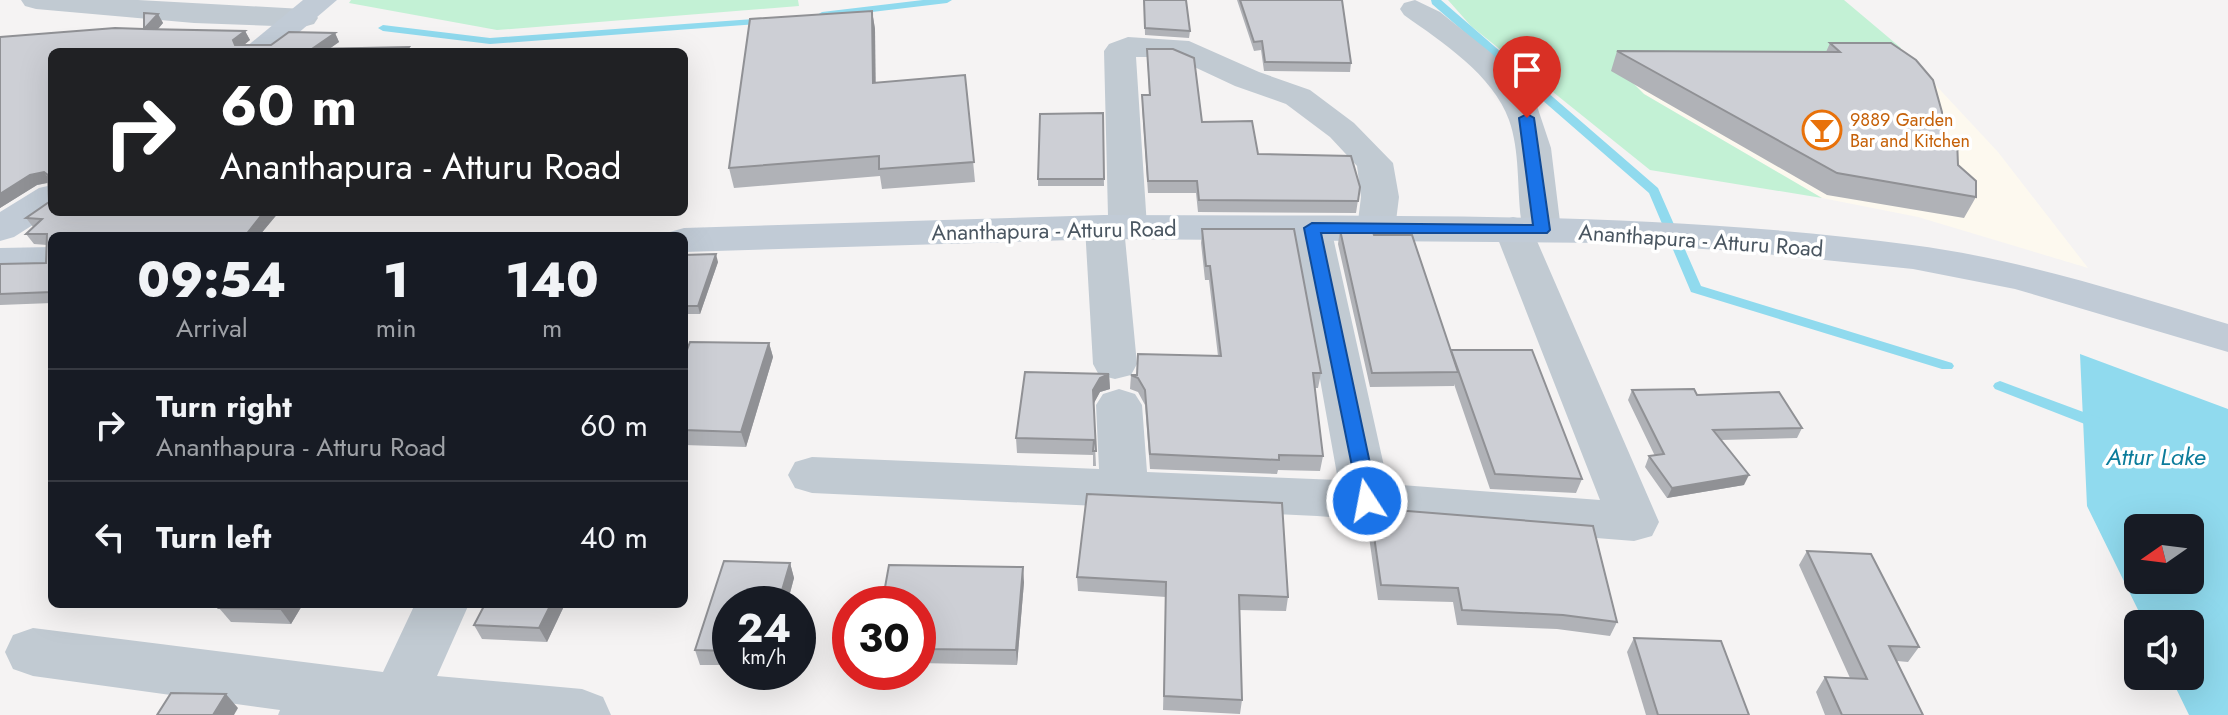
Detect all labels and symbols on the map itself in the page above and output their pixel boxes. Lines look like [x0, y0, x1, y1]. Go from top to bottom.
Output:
pin [1493, 36, 1561, 118]
place label: 9889 Garden Bar and Kitchen [1850, 107, 1970, 154]
bar icon: 9889 Garden Bar and Kitchen [1801, 109, 1843, 151]
street label: Ananthapura - Atturu Road [931, 212, 1177, 248]
street label: Ananthapura - Atturu Road [1577, 215, 1825, 265]
water label: Attur Lake [2105, 439, 2206, 474]
position arrow [1325, 459, 1409, 543]
north arrow [2124, 514, 2204, 594]
speed limit sign: 30 [832, 586, 936, 690]

